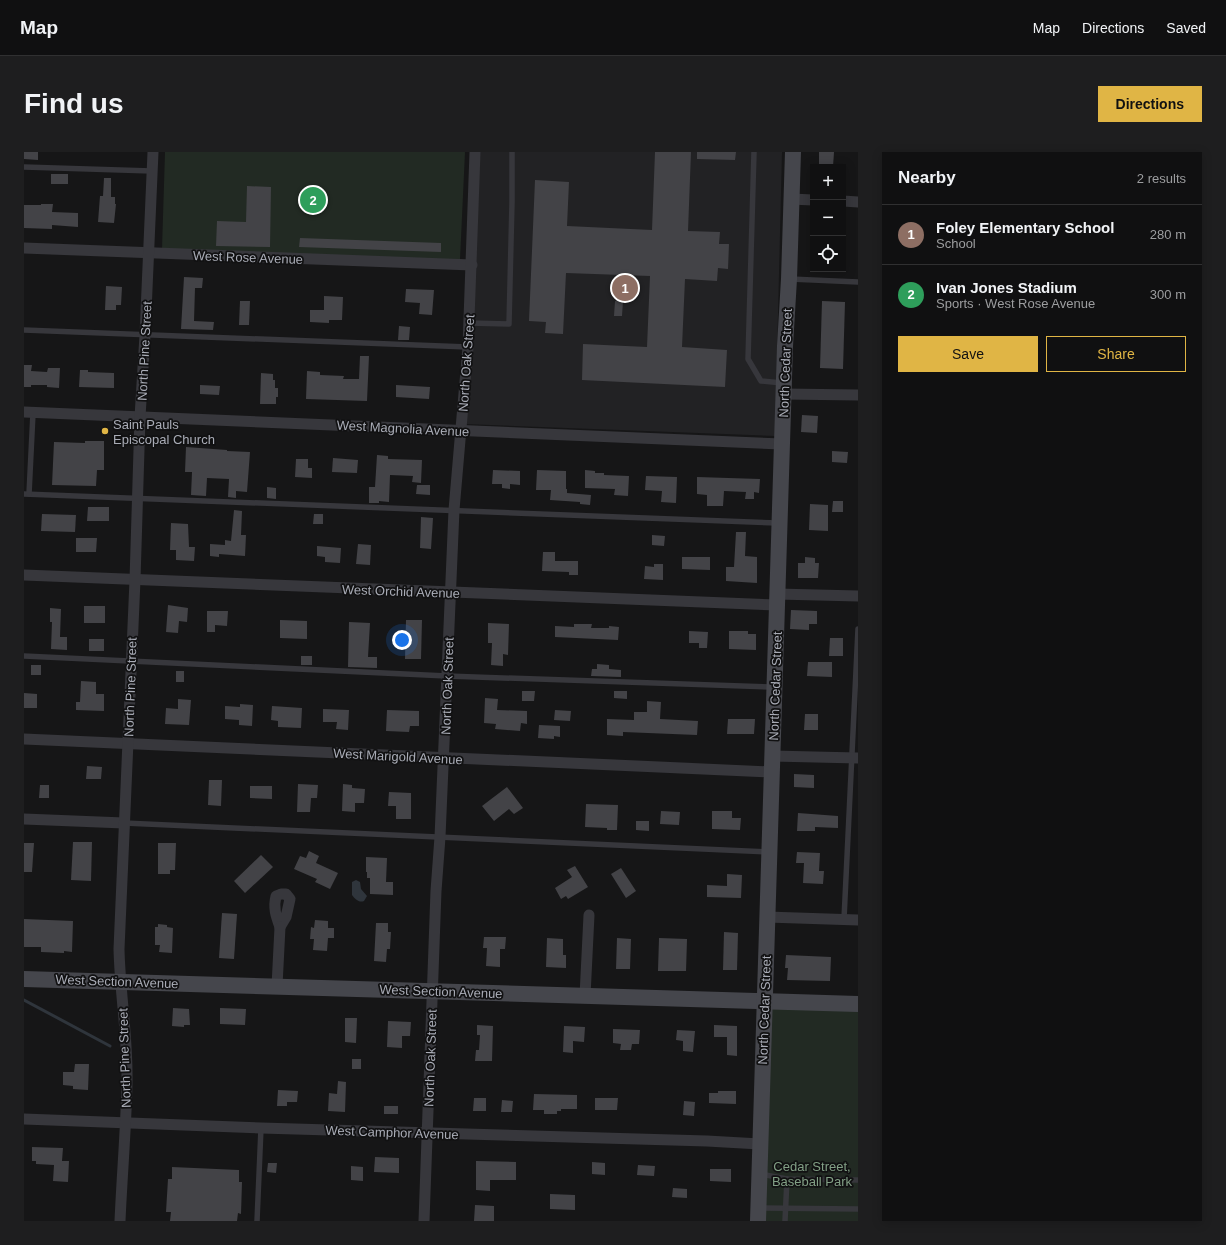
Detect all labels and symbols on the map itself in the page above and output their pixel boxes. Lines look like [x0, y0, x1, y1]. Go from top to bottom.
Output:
pin: 2 [300, 185, 326, 215]
street label: West Rose Avenue [193, 248, 303, 267]
pin: 1 [612, 273, 638, 303]
street label: North Pine Street [134, 300, 155, 401]
street label: North Cedar Street [776, 308, 795, 418]
street label: North Oak Street [456, 313, 477, 412]
place label: Saint Pauls Episcopal Church [113, 417, 215, 447]
street label: West Magnolia Avenue [336, 418, 470, 439]
marker: Saint Pauls Episcopal Church [100, 426, 110, 436]
street label: West Orchid Avenue [342, 582, 460, 601]
your location [392, 630, 412, 650]
street label: North Cedar Street [766, 631, 785, 741]
street label: North Pine Street [121, 637, 140, 737]
street label: North Oak Street [438, 637, 457, 735]
street label: West Marigold Avenue [333, 746, 463, 767]
street label: North Cedar Street [755, 955, 774, 1065]
street label: West Section Avenue [55, 972, 179, 991]
street label: West Section Avenue [379, 982, 503, 1001]
street label: North Pine Street [115, 1008, 134, 1108]
street label: North Oak Street [421, 1009, 440, 1107]
street label: West Camphor Avenue [325, 1123, 459, 1142]
park label: Cedar Street, Baseball Park [772, 1159, 853, 1189]

